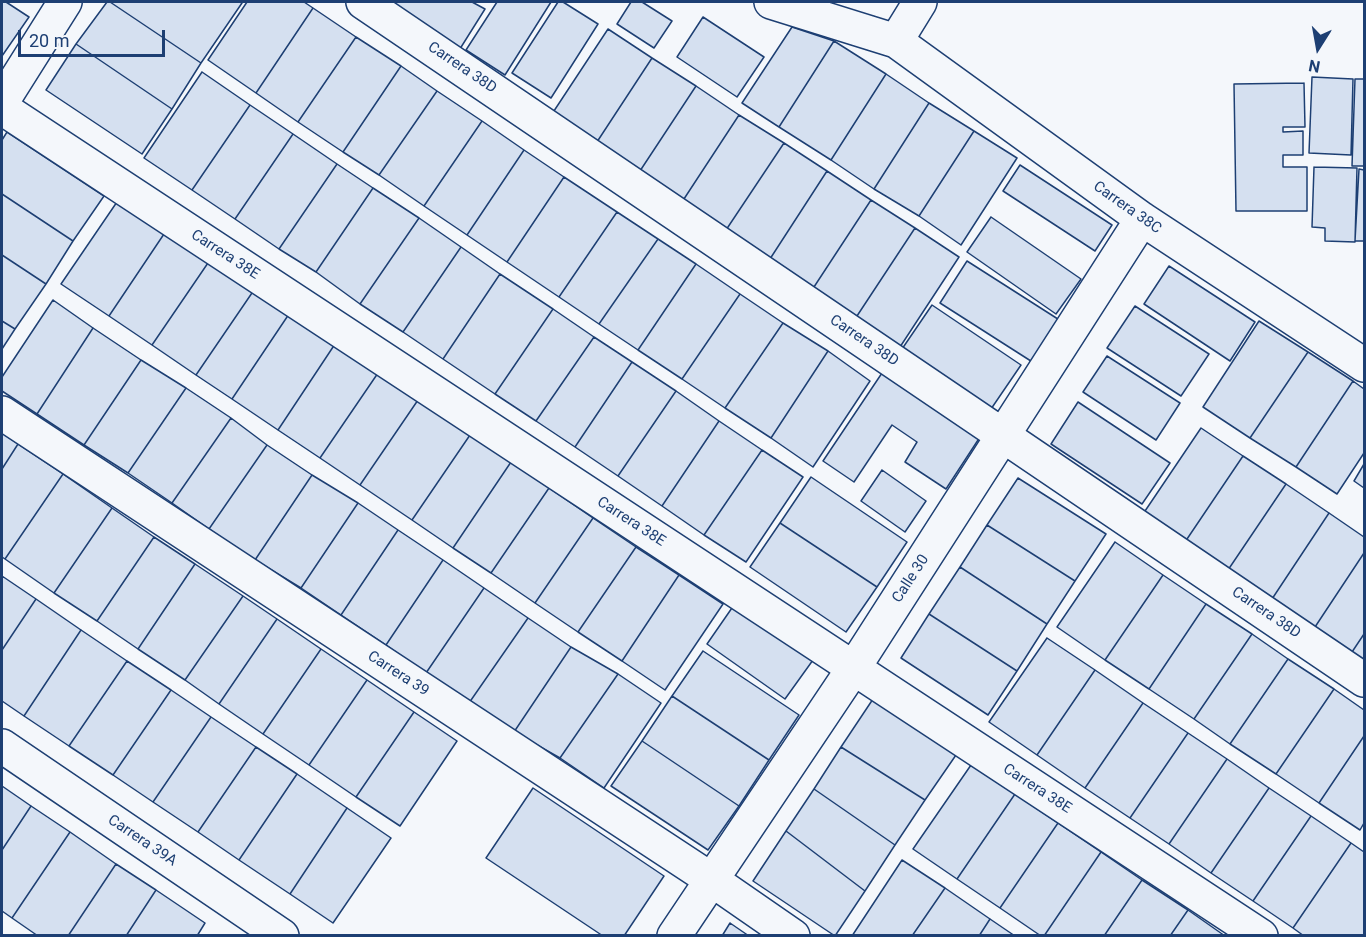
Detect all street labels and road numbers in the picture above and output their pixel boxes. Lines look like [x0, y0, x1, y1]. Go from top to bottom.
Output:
street label: Carrera 38D [424, 38, 500, 98]
street label: Carrera 38C [1089, 178, 1165, 238]
street label: Carrera 38E [187, 226, 263, 284]
street label: Carrera 38D [826, 311, 902, 371]
street label: Carrera 38E [593, 493, 669, 551]
street label: Calle 30 [889, 552, 933, 606]
street label: Carrera 38D [1228, 583, 1304, 643]
street label: Carrera 39 [364, 648, 432, 700]
street label: Carrera 38E [999, 760, 1075, 818]
street label: Carrera 39A [104, 811, 180, 871]

